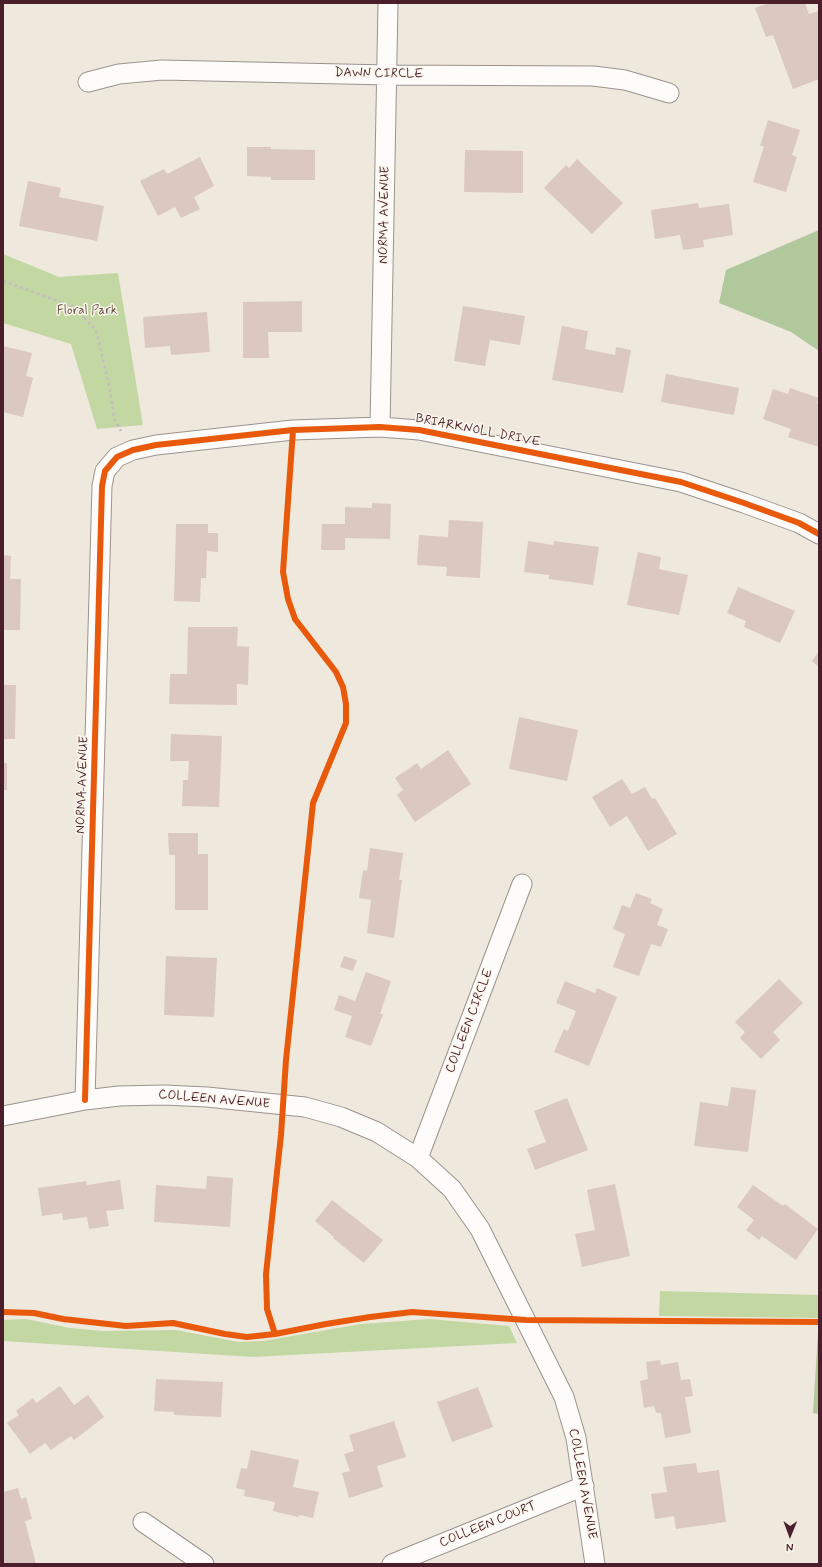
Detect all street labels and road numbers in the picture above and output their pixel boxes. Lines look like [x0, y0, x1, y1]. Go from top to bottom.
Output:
street label: DAWN CIRCLE [334, 65, 424, 83]
street label: NORMA AVENUE [376, 166, 394, 264]
street label: BRIARKNOLL DRIVE [414, 411, 542, 451]
street label: NORMA AVENUE [73, 736, 93, 834]
street label: COLLEEN CIRCLE [443, 967, 497, 1075]
street label: COLLEEN AVENUE [158, 1087, 270, 1113]
street label: COLLEEN AVENUE [565, 1427, 599, 1541]
street label: COLLEEN COURT [437, 1498, 539, 1552]

